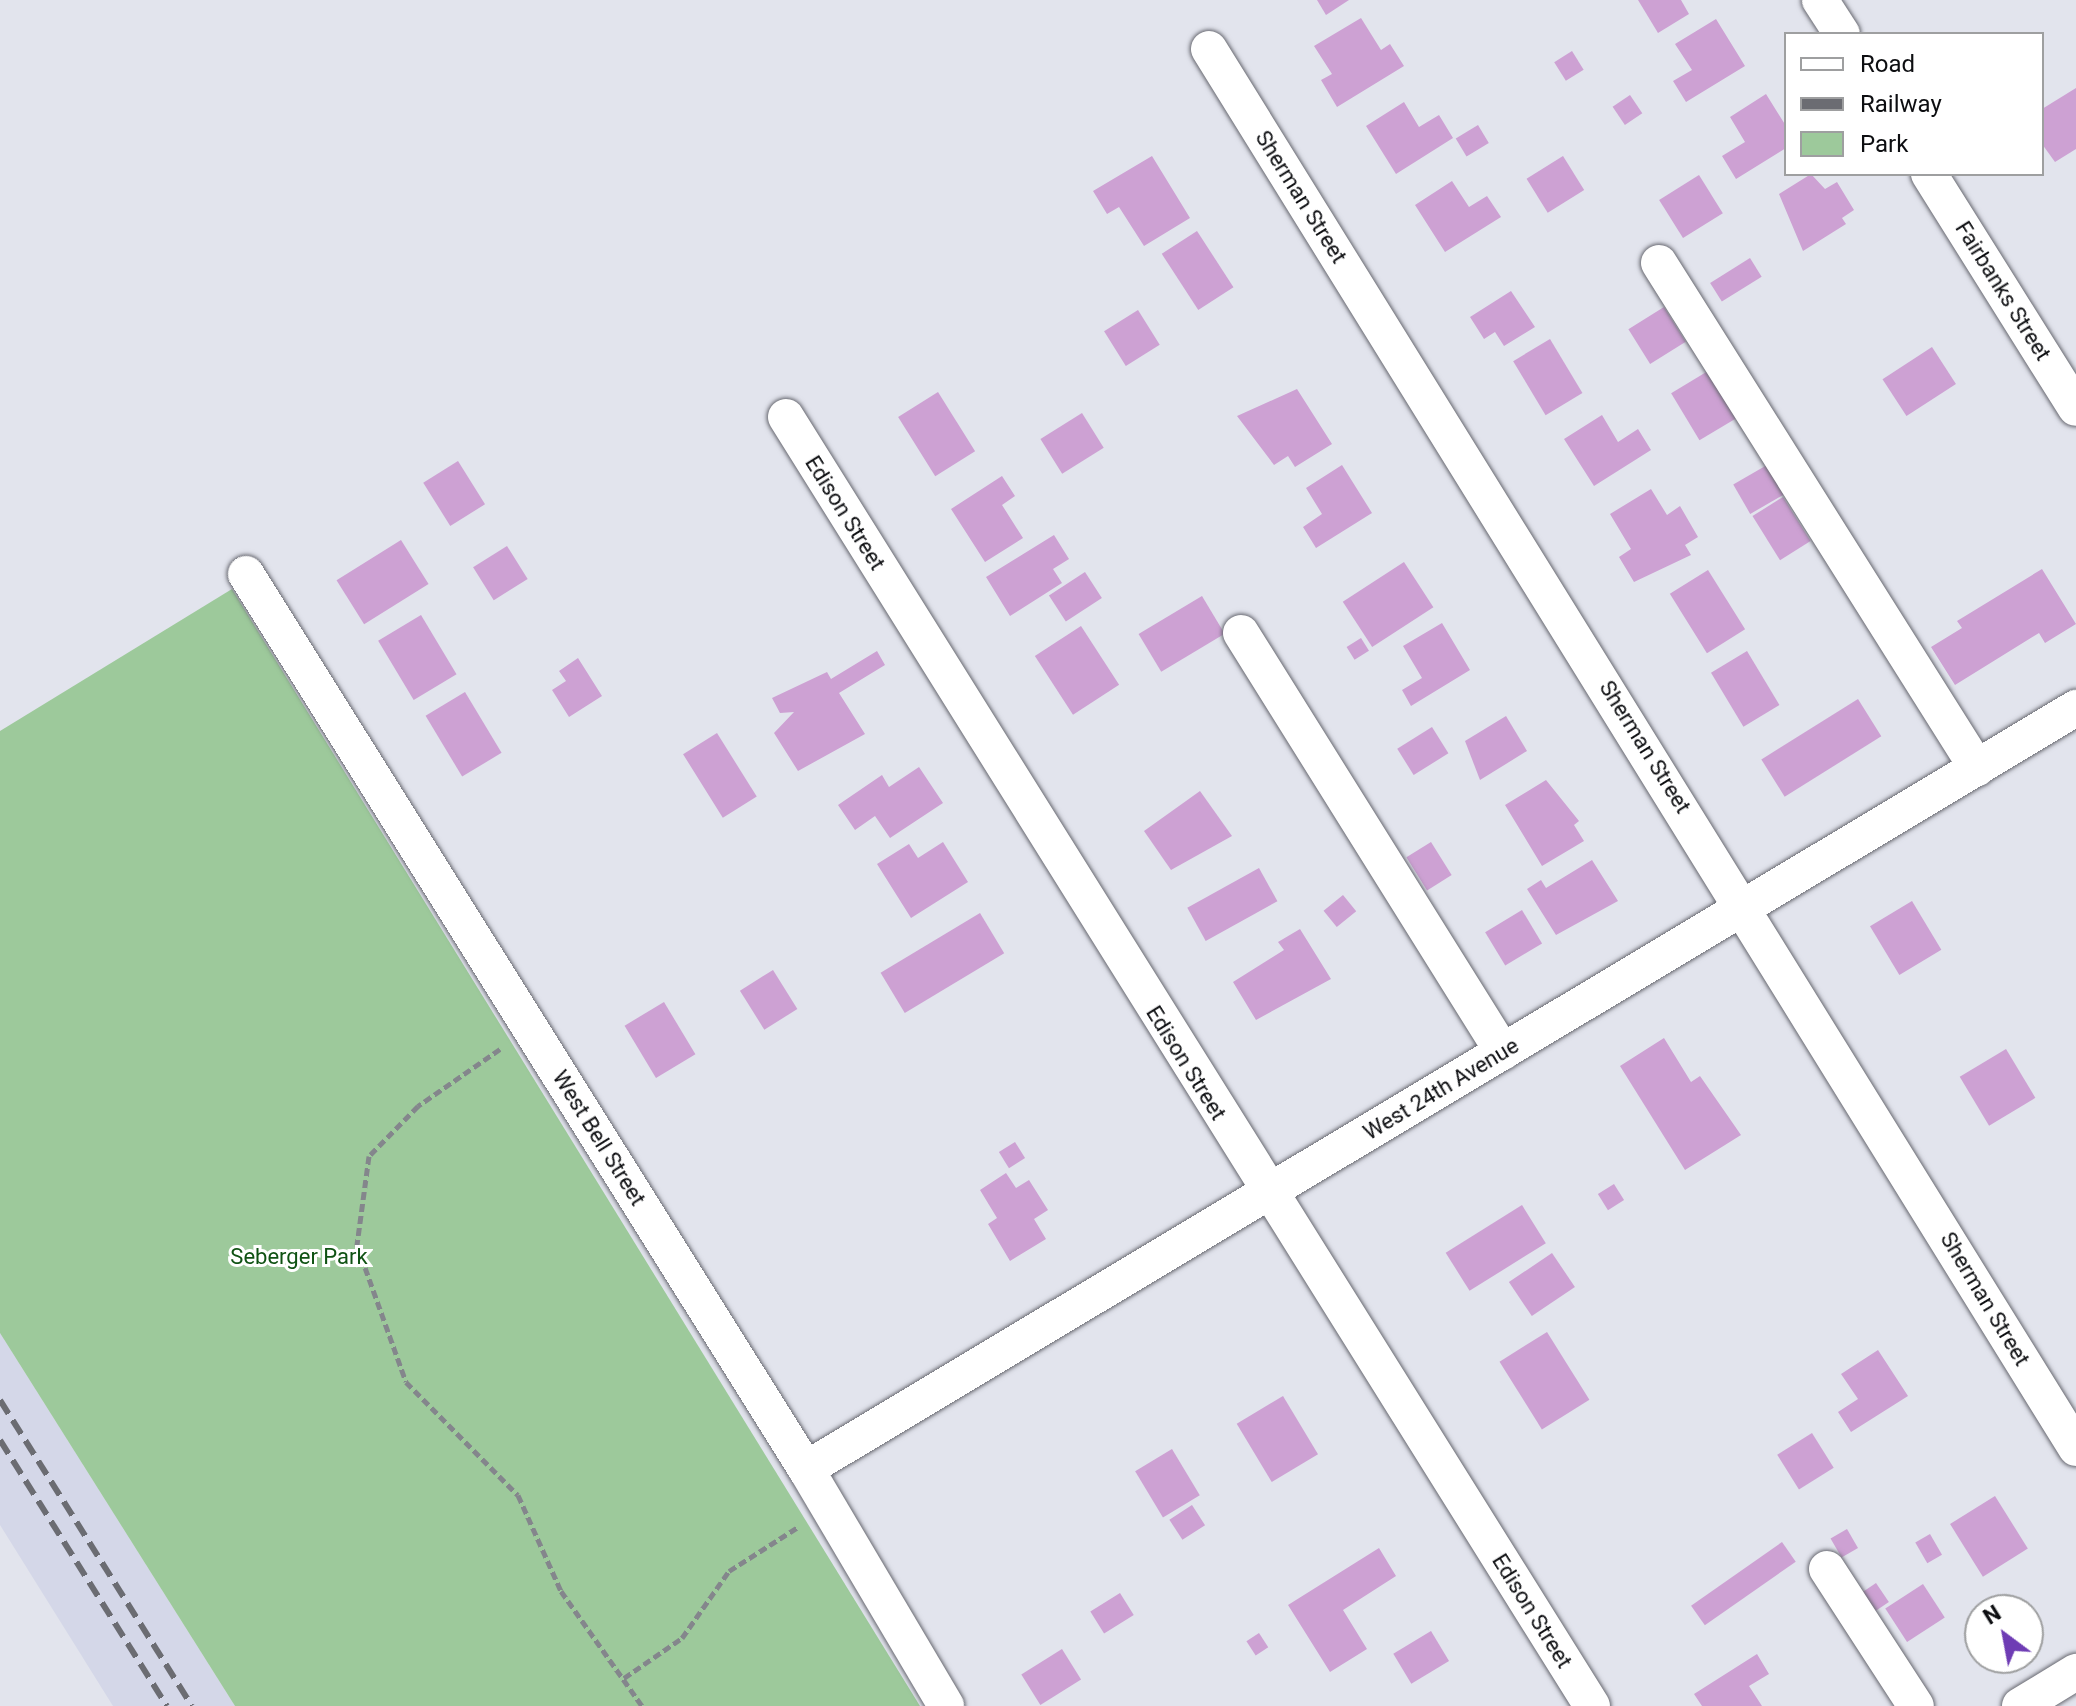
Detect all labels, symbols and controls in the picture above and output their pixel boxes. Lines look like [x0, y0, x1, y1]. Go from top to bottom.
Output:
legend [1784, 32, 2044, 176]
text: Road [1860, 50, 1915, 78]
text: Railway [1860, 90, 1942, 118]
street label: Sherman Street [1250, 126, 1352, 268]
text: Park [1860, 130, 1908, 158]
street label: Fairbanks Street [1950, 217, 2056, 365]
street label: Edison Street [799, 451, 891, 575]
street label: Sherman Street [1594, 676, 1696, 818]
street label: Edison Street [1140, 1001, 1232, 1125]
street label: West 24th Avenue [1359, 1032, 1523, 1146]
street label: West Bell Street [547, 1066, 651, 1210]
street label: Sherman Street [1935, 1227, 2035, 1371]
park label: Seberger Park [230, 1244, 368, 1270]
street label: Edison Street [1486, 1549, 1578, 1673]
north arrow [1964, 1594, 2044, 1674]
text: N [1979, 1600, 2005, 1630]

